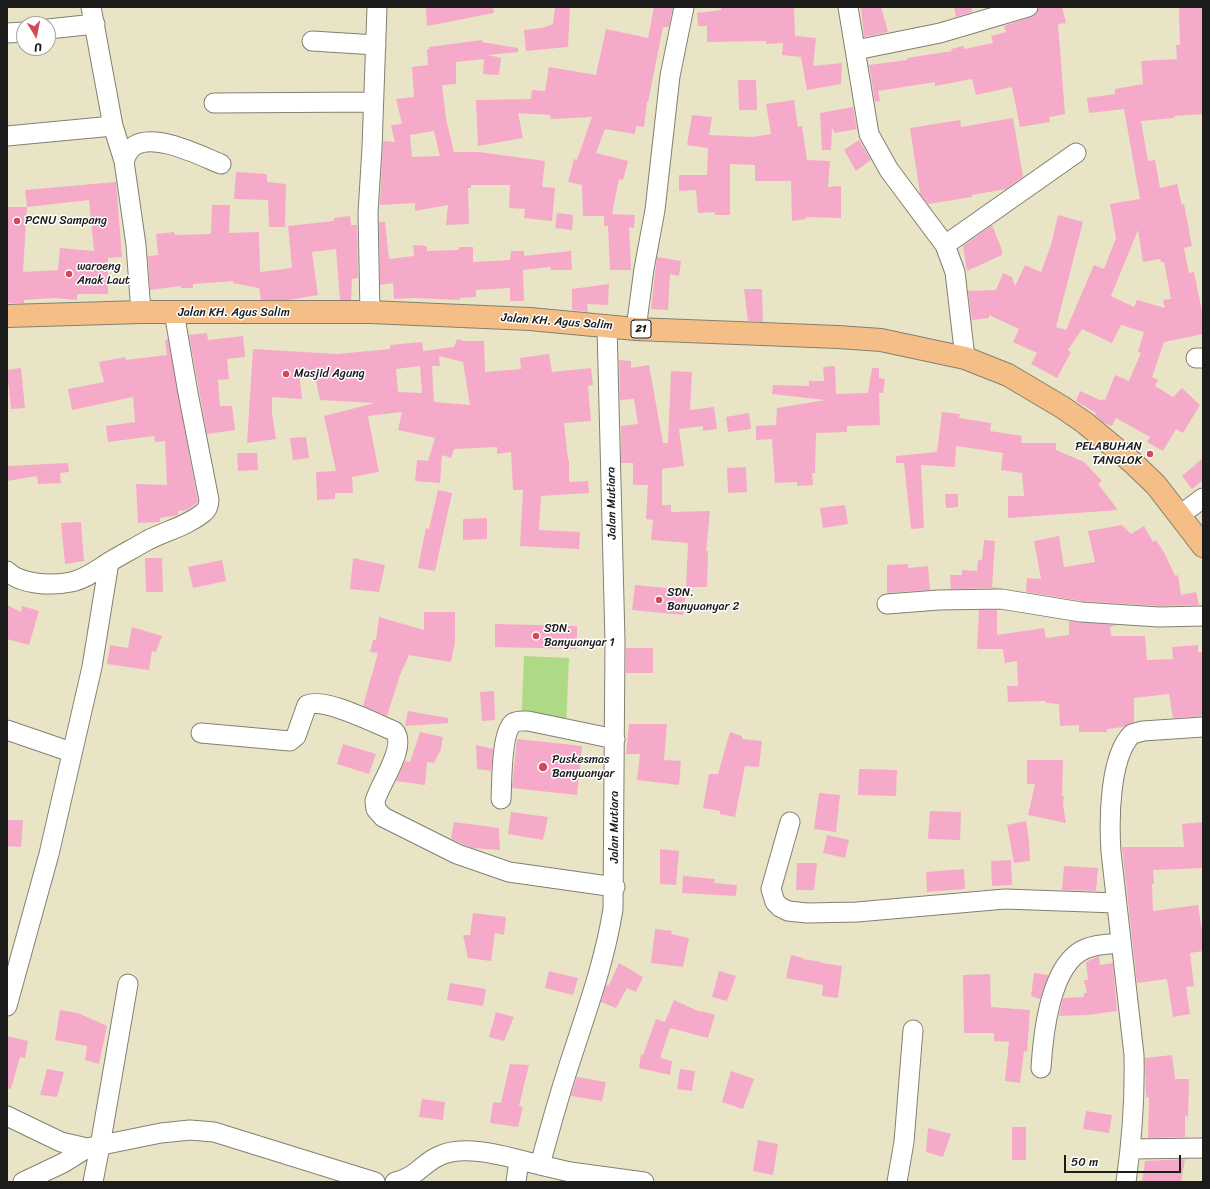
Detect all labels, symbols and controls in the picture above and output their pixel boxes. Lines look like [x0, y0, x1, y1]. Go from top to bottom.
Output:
north arrow [16, 16, 56, 56]
text: U [33, 37, 43, 57]
place label: PCNU Sampang [25, 214, 107, 228]
marker: PCNU Sampang [12, 216, 22, 226]
place label: waroeng Anak Laut [77, 260, 130, 288]
marker: waroeng Anak Laut [64, 269, 74, 279]
street label: Jalan KH. Agus Salim [178, 306, 290, 320]
street label: Jalan KH. Agus Salim [501, 311, 613, 333]
road number: 21 [631, 320, 651, 338]
place label: Masjid Agung [294, 367, 365, 381]
marker: Masjid Agung [281, 369, 291, 379]
place label: PELABUHAN TANGLOK [1075, 440, 1142, 468]
marker: PELABUHAN TANGLOK [1145, 449, 1155, 459]
street label: Jalan Mutiara [604, 467, 620, 539]
place label: SDN. Banyuanyar 2 [667, 586, 739, 614]
marker: SDN. Banyuanyar 2 [654, 595, 664, 605]
place label: SDN. Banyuanyar 1 [544, 622, 615, 650]
marker: SDN. Banyuanyar 1 [531, 631, 541, 641]
place label: Puskesmas Banyuanyar [552, 753, 614, 781]
marker: Puskesmas Banyuanyar [537, 761, 549, 773]
street label: Jalan Mutiara [608, 791, 622, 863]
scale bar [1066, 1147, 1183, 1173]
text: 50 m [1071, 1151, 1098, 1173]

